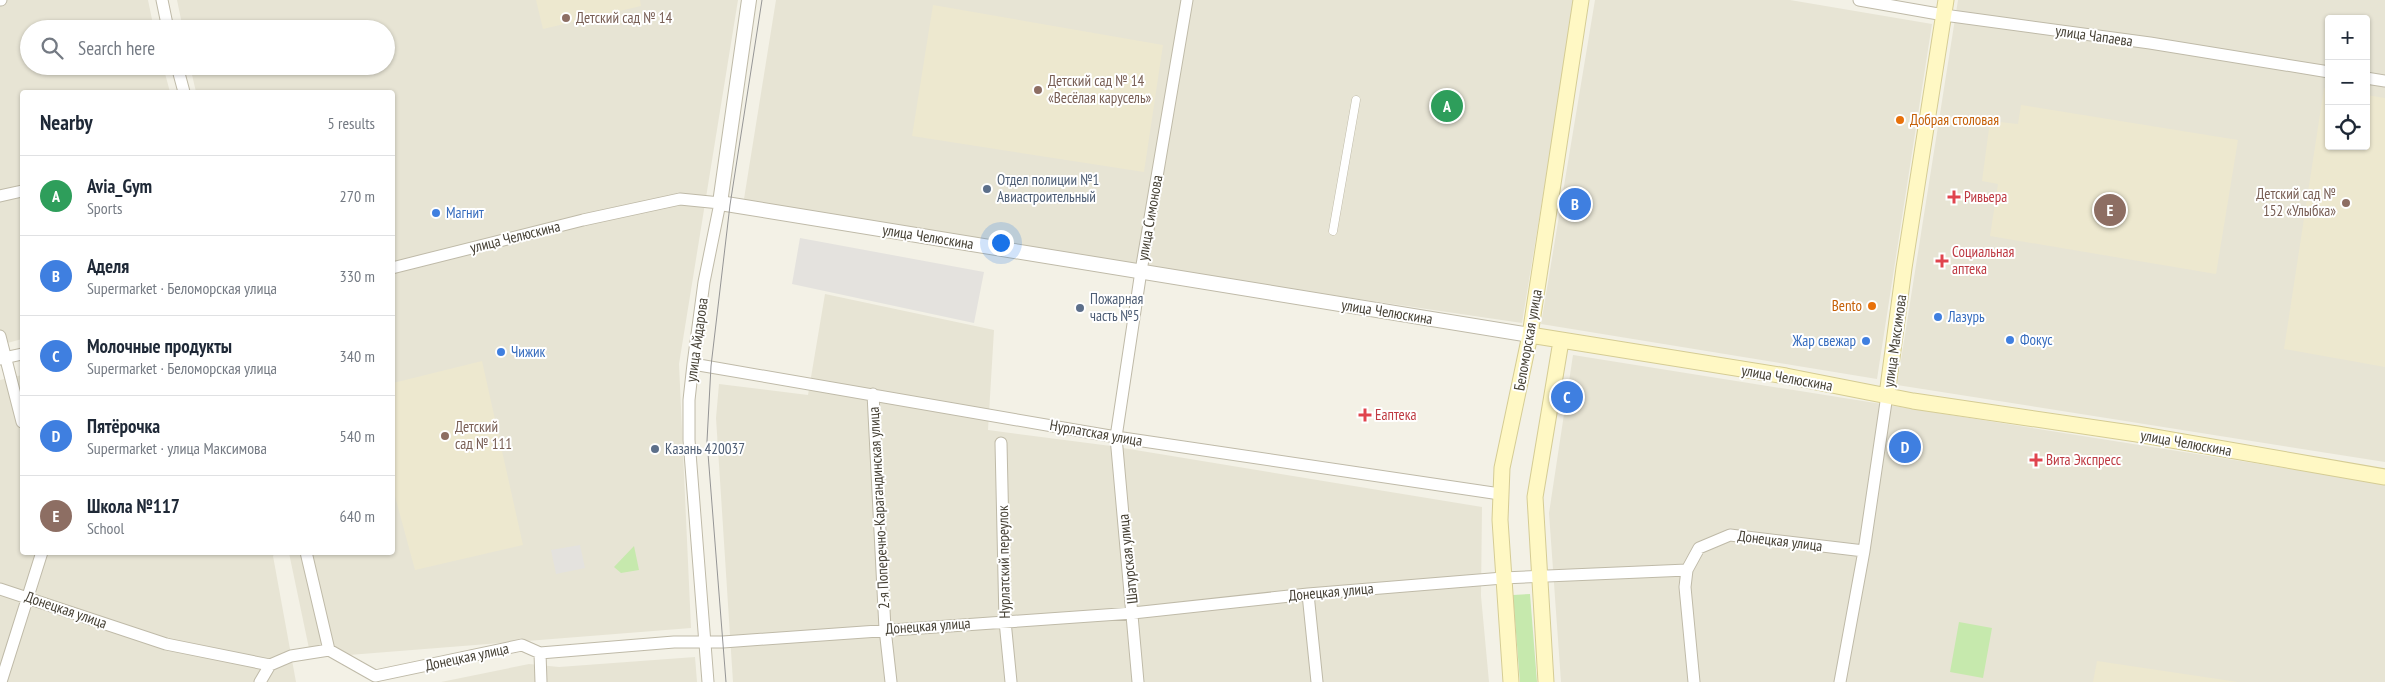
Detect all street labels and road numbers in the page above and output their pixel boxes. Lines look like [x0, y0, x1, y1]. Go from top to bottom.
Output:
street label: улица Чапаева [2054, 21, 2134, 50]
street label: улица Симонова [1133, 174, 1166, 262]
street label: улица Челюскина [468, 216, 562, 257]
street label: улица Челюскина [881, 220, 975, 253]
street label: Беломорская улица [1509, 288, 1546, 392]
street label: улица Максимова [1879, 293, 1910, 389]
street label: улица Челюскина [1340, 295, 1434, 328]
street label: улица Айдарова [681, 297, 712, 383]
street label: улица Челюскина [1740, 360, 1834, 395]
street label: 2-я Поперечно-Карагандинская улица [864, 406, 893, 610]
street label: Нурлатская улица [1048, 415, 1144, 450]
street label: улица Челюскина [2139, 425, 2233, 460]
street label: Нурлатский переулок [993, 505, 1014, 619]
street label: Шатурская улица [1113, 513, 1142, 605]
street label: Донецкая улица [1737, 526, 1823, 555]
street label: Донецкая улица [1288, 578, 1374, 605]
street label: Донецкая улица [23, 587, 110, 632]
street label: Донецкая улица [885, 613, 971, 638]
street label: Донецкая улица [423, 638, 511, 675]

